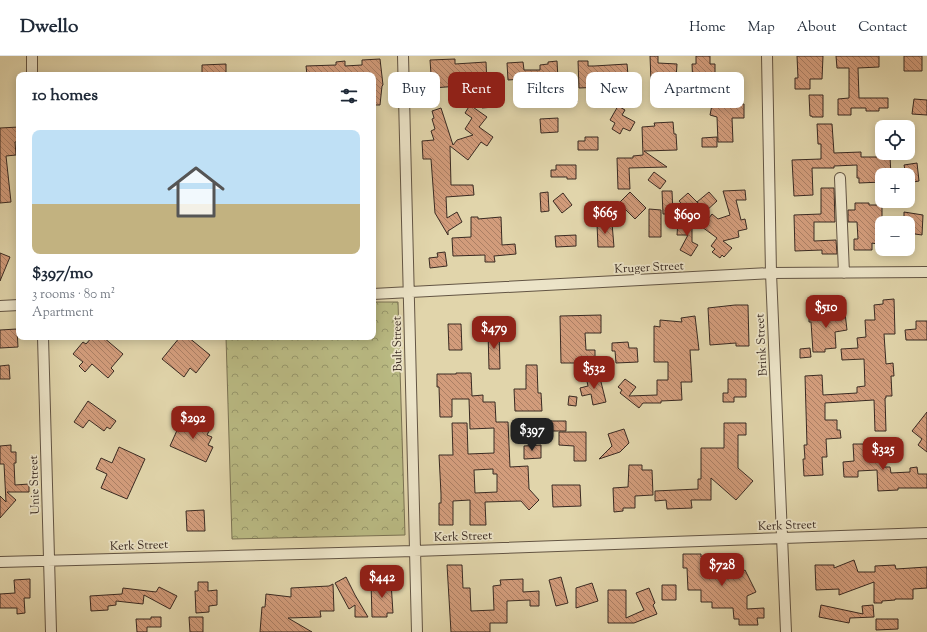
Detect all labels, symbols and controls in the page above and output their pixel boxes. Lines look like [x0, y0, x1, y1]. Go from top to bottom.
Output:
text: Dwello [20, 14, 78, 41]
text: Home [689, 18, 726, 38]
text: Map [748, 18, 775, 38]
text: About [797, 18, 836, 38]
text: Contact [858, 18, 907, 38]
chip: Buy [388, 72, 440, 108]
chip: Rent [448, 72, 505, 108]
chip: Filters [513, 72, 578, 108]
chip: New [586, 72, 642, 108]
chip: Apartment [650, 72, 744, 108]
text: 10 homes [32, 84, 98, 108]
icon: filters [338, 85, 360, 107]
map controls [875, 120, 915, 256]
button: locate [875, 120, 915, 160]
icon: home [160, 156, 232, 228]
button: + [875, 168, 915, 208]
pin: $665 [581, 201, 629, 235]
pin: $690 [663, 203, 711, 237]
text: $665 [593, 205, 617, 223]
text: $690 [674, 207, 700, 225]
button: − [875, 216, 915, 256]
street label: Kruger Street [614, 257, 684, 279]
text: $397/mo [32, 262, 93, 286]
text: 3 rooms · 80 m² [32, 286, 115, 304]
pin: $510 [802, 295, 850, 329]
text: $510 [815, 299, 837, 317]
text: Apartment [32, 304, 93, 322]
street label: Brink Street [751, 313, 773, 377]
street label: Bult Street [389, 316, 407, 372]
pin: $479 [470, 316, 518, 350]
text: $479 [481, 320, 507, 338]
pin: $532 [570, 356, 618, 390]
text: $532 [583, 360, 605, 378]
pin: $292 [169, 406, 217, 440]
text: $292 [180, 410, 206, 428]
pin: $397 [508, 418, 556, 452]
text: $397 [520, 422, 544, 440]
pin: $325 [859, 437, 907, 471]
text: $325 [872, 441, 894, 459]
street label: Unie Street [25, 455, 45, 515]
street label: Kerk Street [758, 516, 816, 536]
street label: Kerk Street [434, 527, 492, 547]
street label: Kerk Street [110, 536, 168, 556]
pin: $728 [698, 553, 746, 587]
text: $728 [709, 557, 735, 575]
pin: $442 [358, 565, 406, 599]
text: $442 [369, 569, 395, 587]

